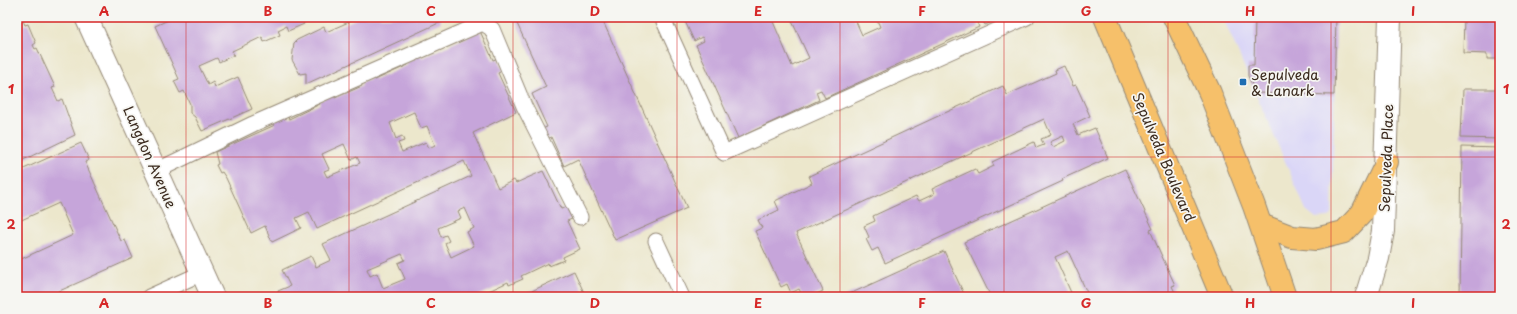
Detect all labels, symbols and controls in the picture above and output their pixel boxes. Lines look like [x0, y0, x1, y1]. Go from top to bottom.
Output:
text: A [99, 1, 109, 20]
text: B [264, 1, 273, 20]
text: C [426, 1, 436, 20]
text: D [590, 1, 600, 20]
text: E [754, 1, 762, 20]
text: F [918, 1, 926, 20]
text: G [1081, 1, 1091, 20]
text: H [1245, 1, 1255, 20]
text: I [1411, 1, 1415, 20]
place label: Sepulveda & Lanark [1251, 64, 1319, 101]
marker: Sepulveda & Lanark [1238, 77, 1248, 87]
text: 1 [8, 79, 14, 98]
text: 1 [1503, 79, 1509, 98]
street label: Sepulveda Boulevard [1127, 89, 1201, 225]
street label: Langdon Avenue [118, 103, 182, 212]
street label: Sepulveda Place [1374, 103, 1398, 212]
text: 2 [6, 214, 16, 233]
text: 2 [1501, 214, 1511, 233]
text: A [99, 293, 109, 312]
text: B [264, 293, 273, 312]
text: C [426, 293, 436, 312]
text: D [590, 293, 600, 312]
text: E [754, 293, 762, 312]
text: F [918, 293, 926, 312]
text: G [1081, 293, 1091, 312]
text: H [1245, 293, 1255, 312]
text: I [1411, 293, 1415, 312]

